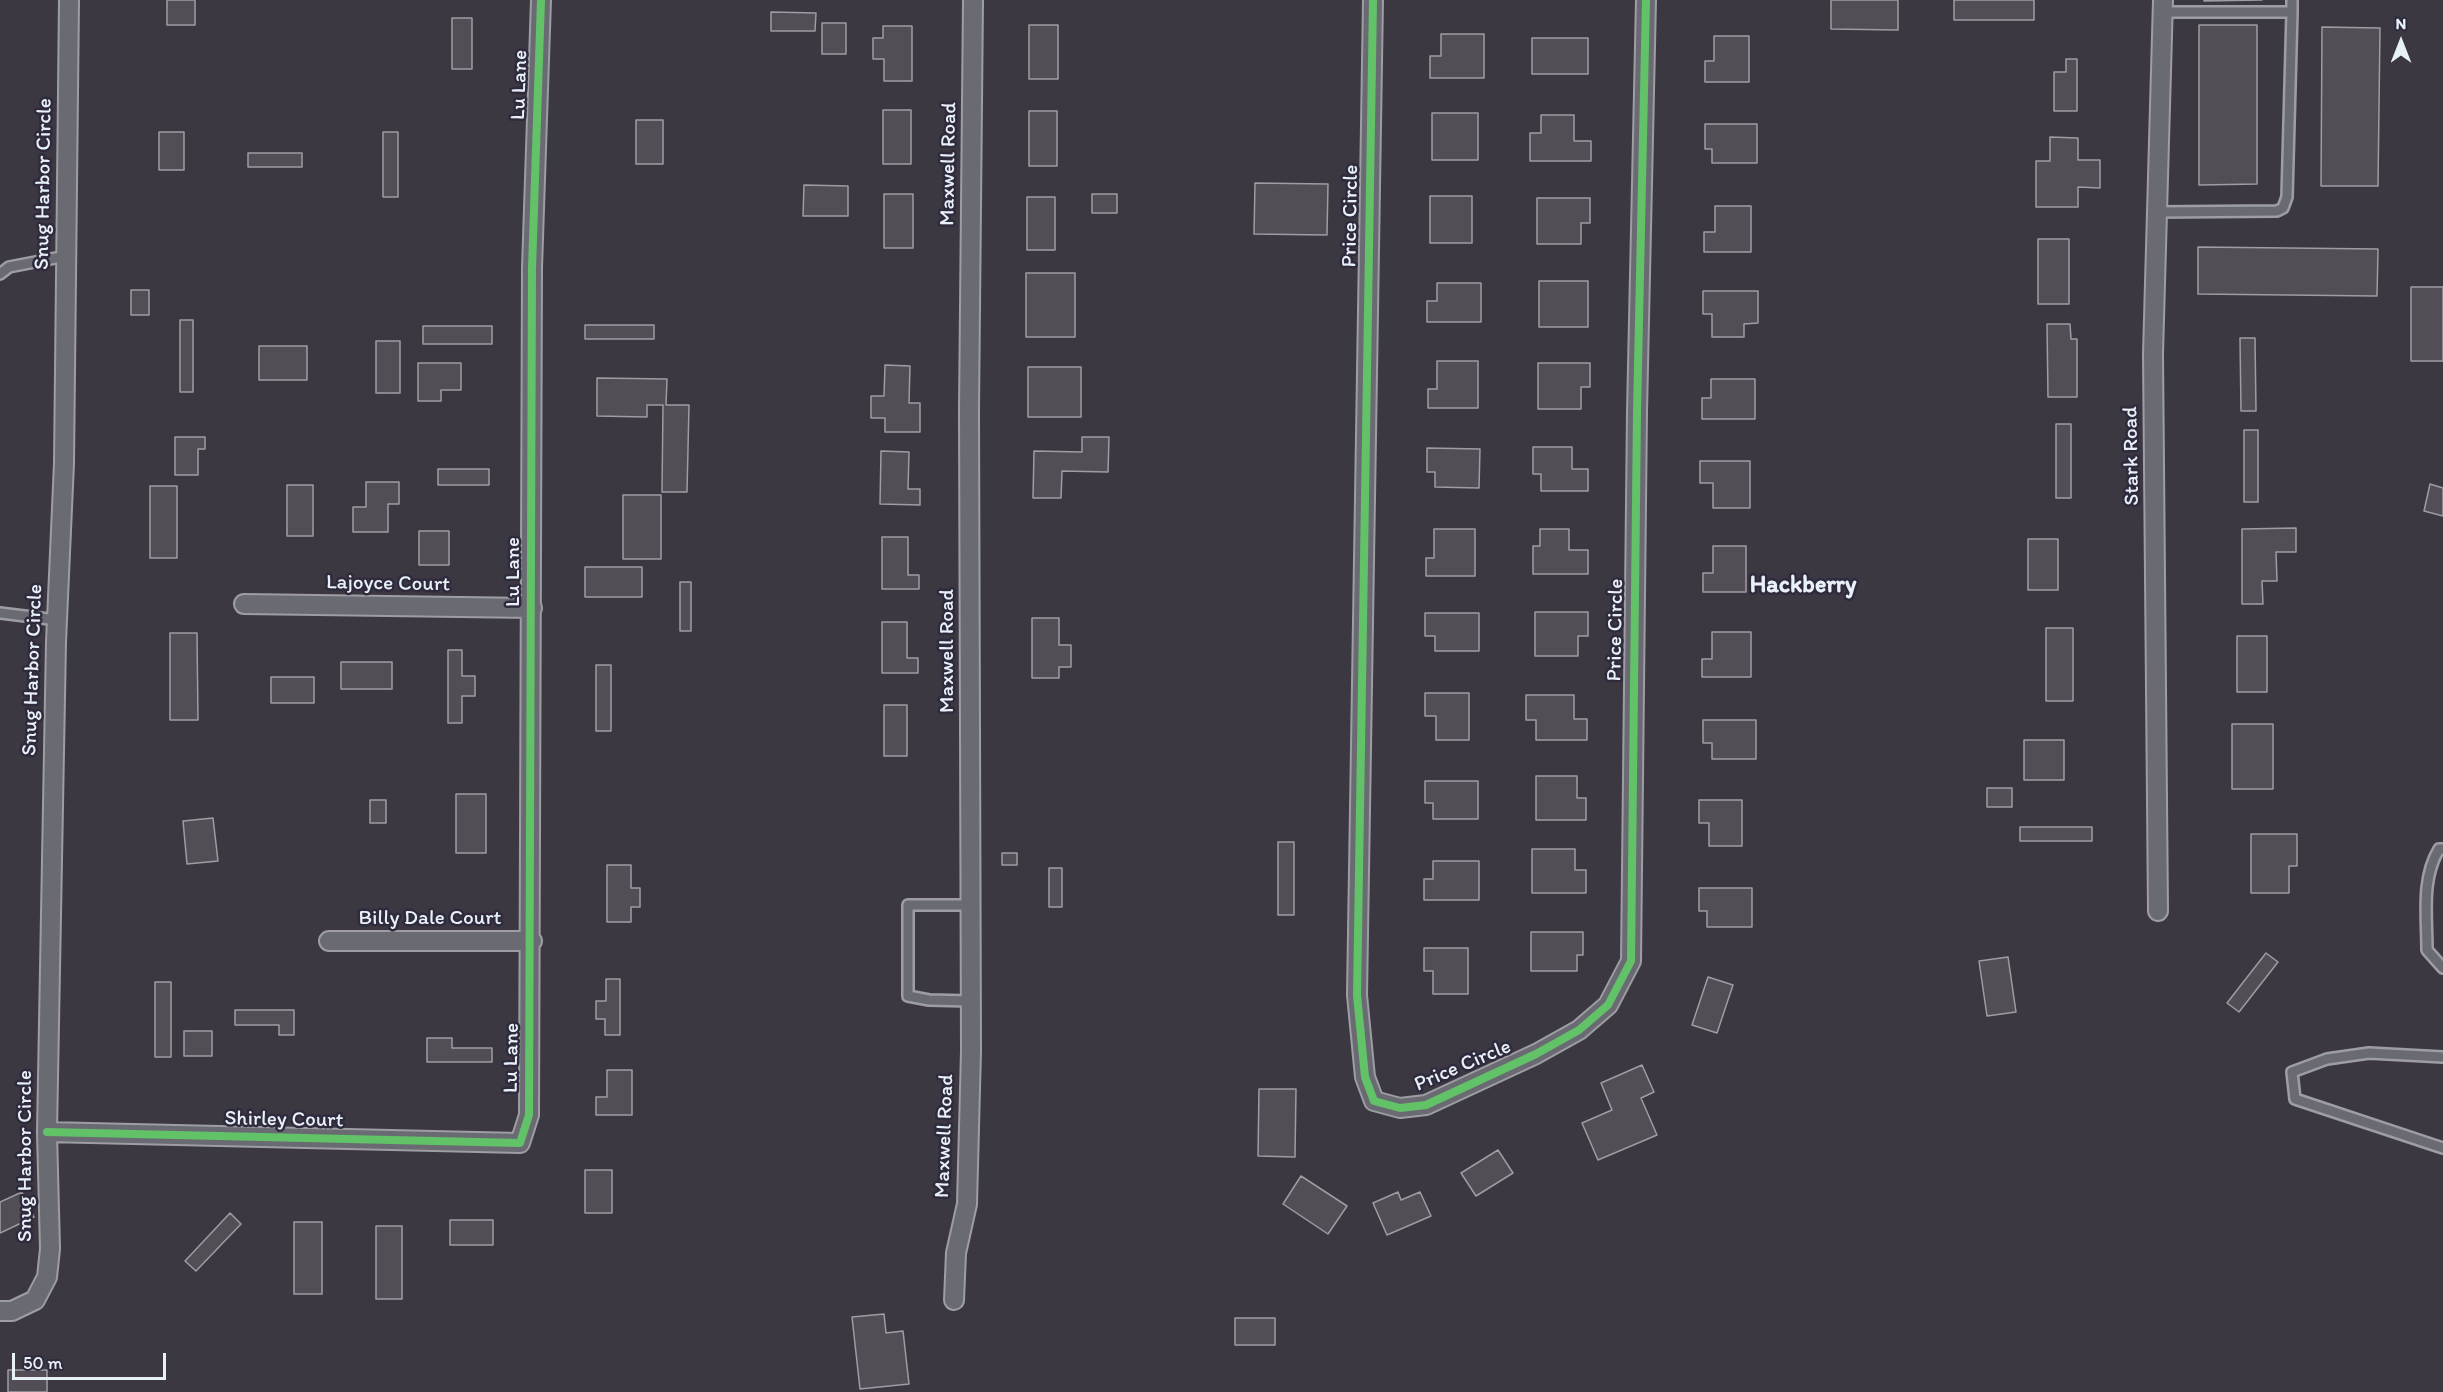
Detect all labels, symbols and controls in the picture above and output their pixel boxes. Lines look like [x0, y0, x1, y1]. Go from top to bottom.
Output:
north arrow [2371, 12, 2431, 72]
text: N [2396, 14, 2406, 33]
street label: Lu Lane [506, 50, 534, 120]
street label: Snug Harbor Circle [30, 98, 58, 270]
street label: Maxwell Road [935, 102, 963, 226]
street label: Price Circle [1338, 164, 1364, 268]
street label: Stark Road [2119, 406, 2145, 506]
street label: Lu Lane [501, 537, 527, 607]
street label: Lajoyce Court [326, 570, 450, 598]
district label: Hackberry [1750, 572, 1856, 600]
street label: Price Circle [1603, 578, 1629, 682]
street label: Snug Harbor Circle [17, 584, 49, 756]
street label: Maxwell Road [935, 589, 961, 713]
street label: Billy Dale Court [359, 906, 501, 932]
street label: Lu Lane [499, 1023, 525, 1093]
street label: Price Circle [1411, 1034, 1515, 1098]
street label: Snug Harbor Circle [13, 1070, 39, 1242]
street label: Maxwell Road [930, 1074, 960, 1198]
street label: Shirley Court [224, 1106, 344, 1134]
scale bar [15, 1341, 170, 1379]
text: 50 m [23, 1352, 63, 1374]

